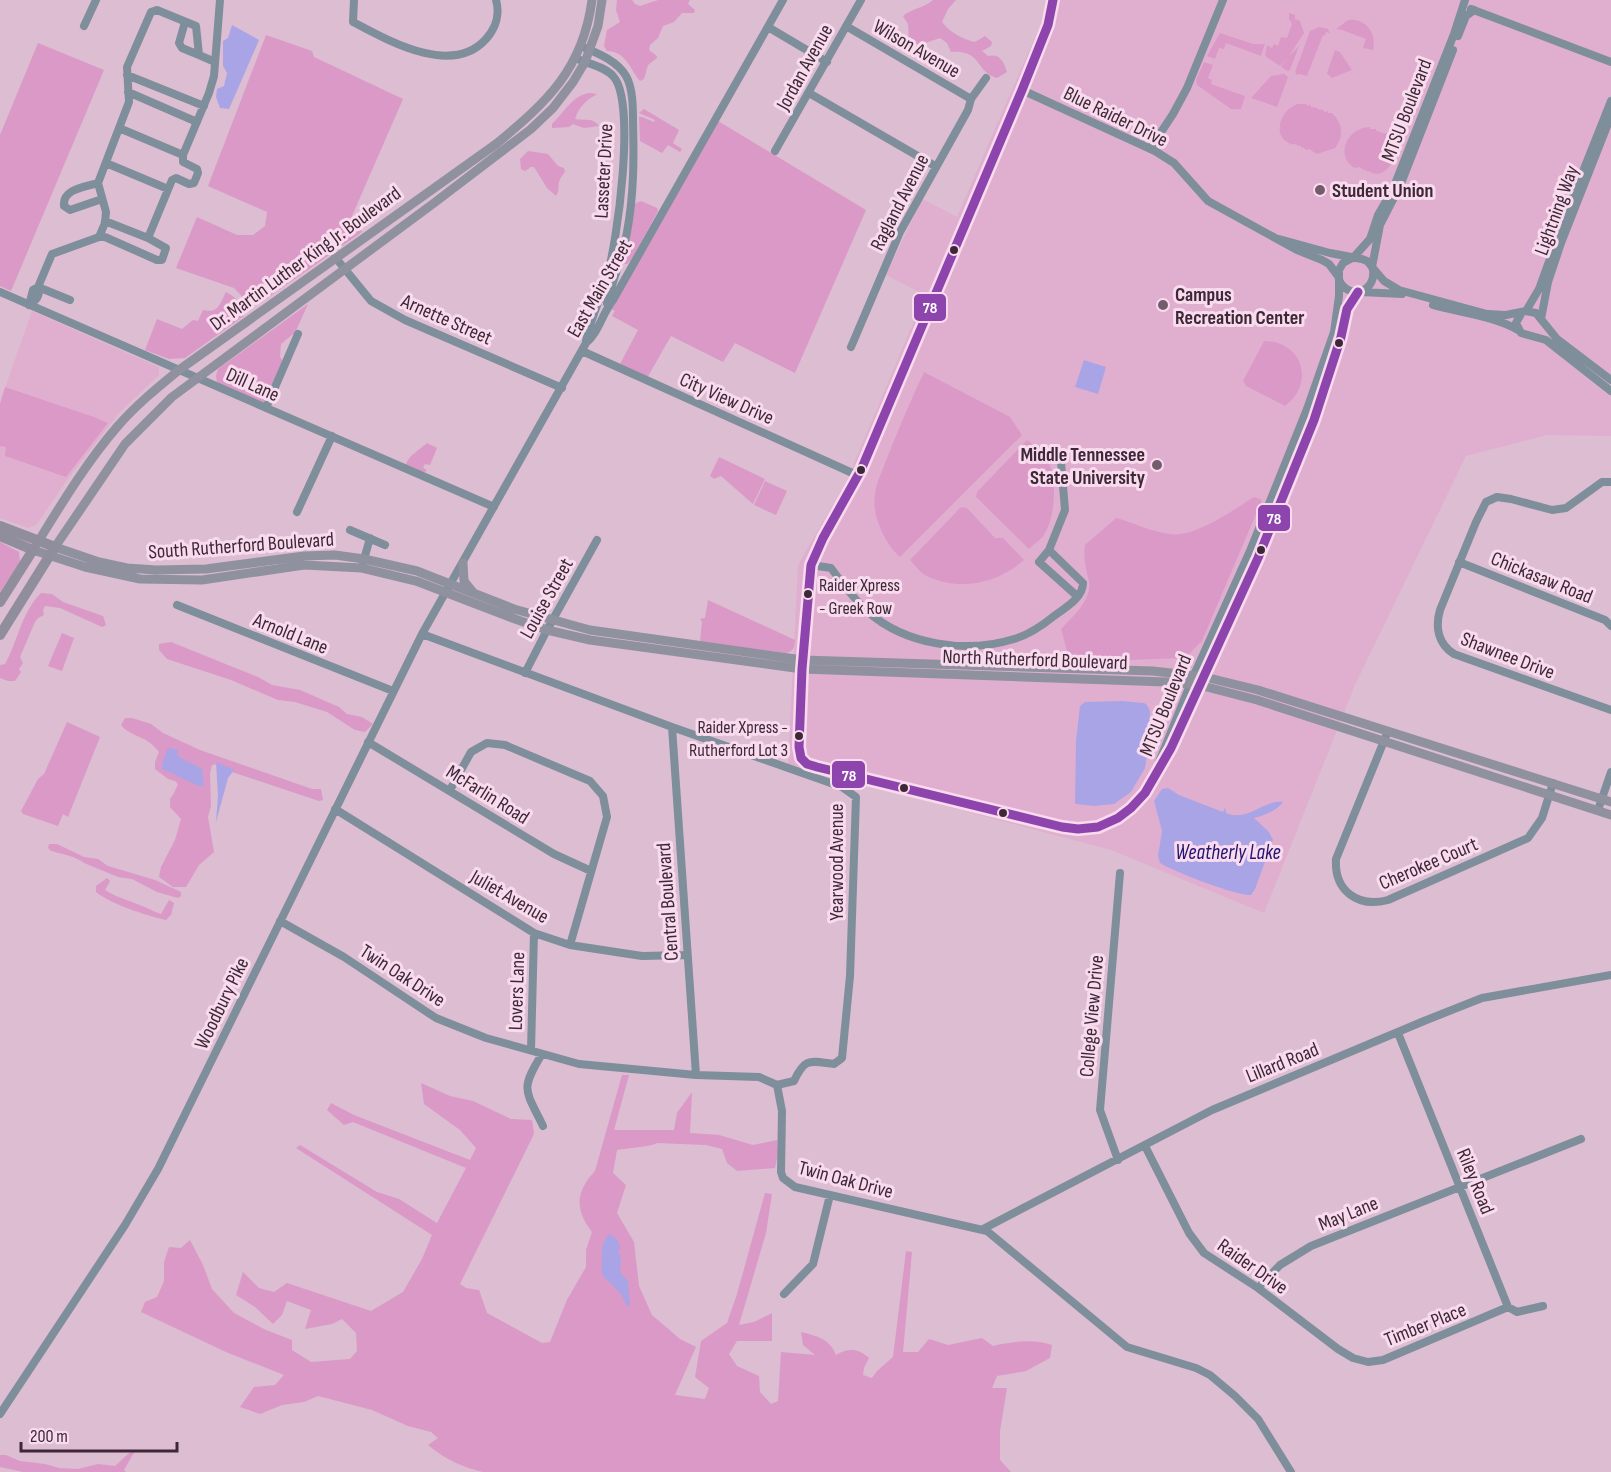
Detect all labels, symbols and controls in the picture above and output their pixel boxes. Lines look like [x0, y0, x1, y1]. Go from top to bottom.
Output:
street label: Wilson Avenue [869, 14, 964, 83]
street label: Jordan Avenue [771, 20, 838, 116]
street label: MTSU Boulevard [1376, 56, 1437, 165]
street label: Blue Raider Drive [1060, 81, 1172, 152]
street label: Lasseter Drive [590, 123, 618, 219]
street label: Ragland Avenue [865, 150, 934, 255]
street label: Lightning Way [1530, 162, 1584, 258]
place label: Student Union [1332, 179, 1433, 203]
street label: Dr. Martin Luther King Jr. Boulevard [205, 181, 406, 336]
marker: Student Union [1313, 183, 1327, 197]
street label: East Main Street [562, 235, 638, 342]
unlabelled marker [948, 244, 960, 256]
place label: Campus Recreation Center [1175, 283, 1304, 330]
street label: Arnette Street [397, 289, 496, 351]
line badge: 78 [913, 293, 947, 322]
marker: Campus Recreation Center [1156, 298, 1170, 312]
text: 78 [923, 299, 938, 318]
unlabelled marker [1333, 337, 1345, 349]
street label: Dill Lane [222, 363, 283, 407]
street label: City View Drive [676, 368, 777, 430]
place label: Middle Tennessee State University [1020, 443, 1146, 490]
marker: Middle Tennessee State University [1150, 458, 1164, 472]
unlabelled marker [855, 464, 867, 476]
line badge: 78 [1257, 504, 1291, 532]
text: 78 [1267, 510, 1282, 529]
street label: South Rutherford Boulevard [147, 528, 335, 564]
unlabelled marker [1255, 544, 1267, 556]
street label: Chickasaw Road [1487, 547, 1596, 609]
street label: Louise Street [515, 554, 579, 643]
place label: Raider Xpress - Greek Row [819, 575, 900, 619]
marker: Raider Xpress - Greek Row [802, 588, 814, 600]
street label: Arnold Lane [249, 608, 332, 660]
street label: Shawnee Drive [1457, 627, 1558, 685]
street label: North Rutherford Boulevard [942, 645, 1128, 675]
street label: MTSU Boulevard [1135, 651, 1197, 760]
place label: Raider Xpress - Rutherford Lot 3 [689, 717, 788, 761]
marker: Raider Xpress - Rutherford Lot 3 [793, 730, 805, 742]
street label: McFarlin Road [441, 760, 533, 830]
line badge: 78 [831, 760, 866, 789]
text: 78 [842, 767, 857, 786]
unlabelled marker [898, 782, 910, 794]
street label: Yearwood Avenue [825, 803, 849, 921]
unlabelled marker [997, 807, 1009, 819]
street label: Cherokee Court [1375, 832, 1481, 895]
water label: Weatherly Lake [1175, 840, 1281, 865]
street label: Central Boulevard [652, 842, 684, 962]
street label: Juliet Avenue [465, 864, 553, 929]
street label: Twin Oak Drive [355, 939, 450, 1012]
street label: Lovers Lane [504, 951, 530, 1031]
street label: Woodbury Pike [189, 954, 254, 1053]
street label: College View Drive [1075, 954, 1109, 1078]
street label: Lillard Road [1242, 1037, 1322, 1088]
street label: Riley Road [1451, 1145, 1499, 1218]
street label: Twin Oak Drive [796, 1156, 896, 1204]
street label: May Lane [1315, 1191, 1382, 1237]
street label: Raider Drive [1213, 1234, 1292, 1300]
street label: Timber Place [1381, 1298, 1470, 1352]
scale bar [21, 1415, 177, 1453]
text: 200 m [30, 1426, 68, 1447]

